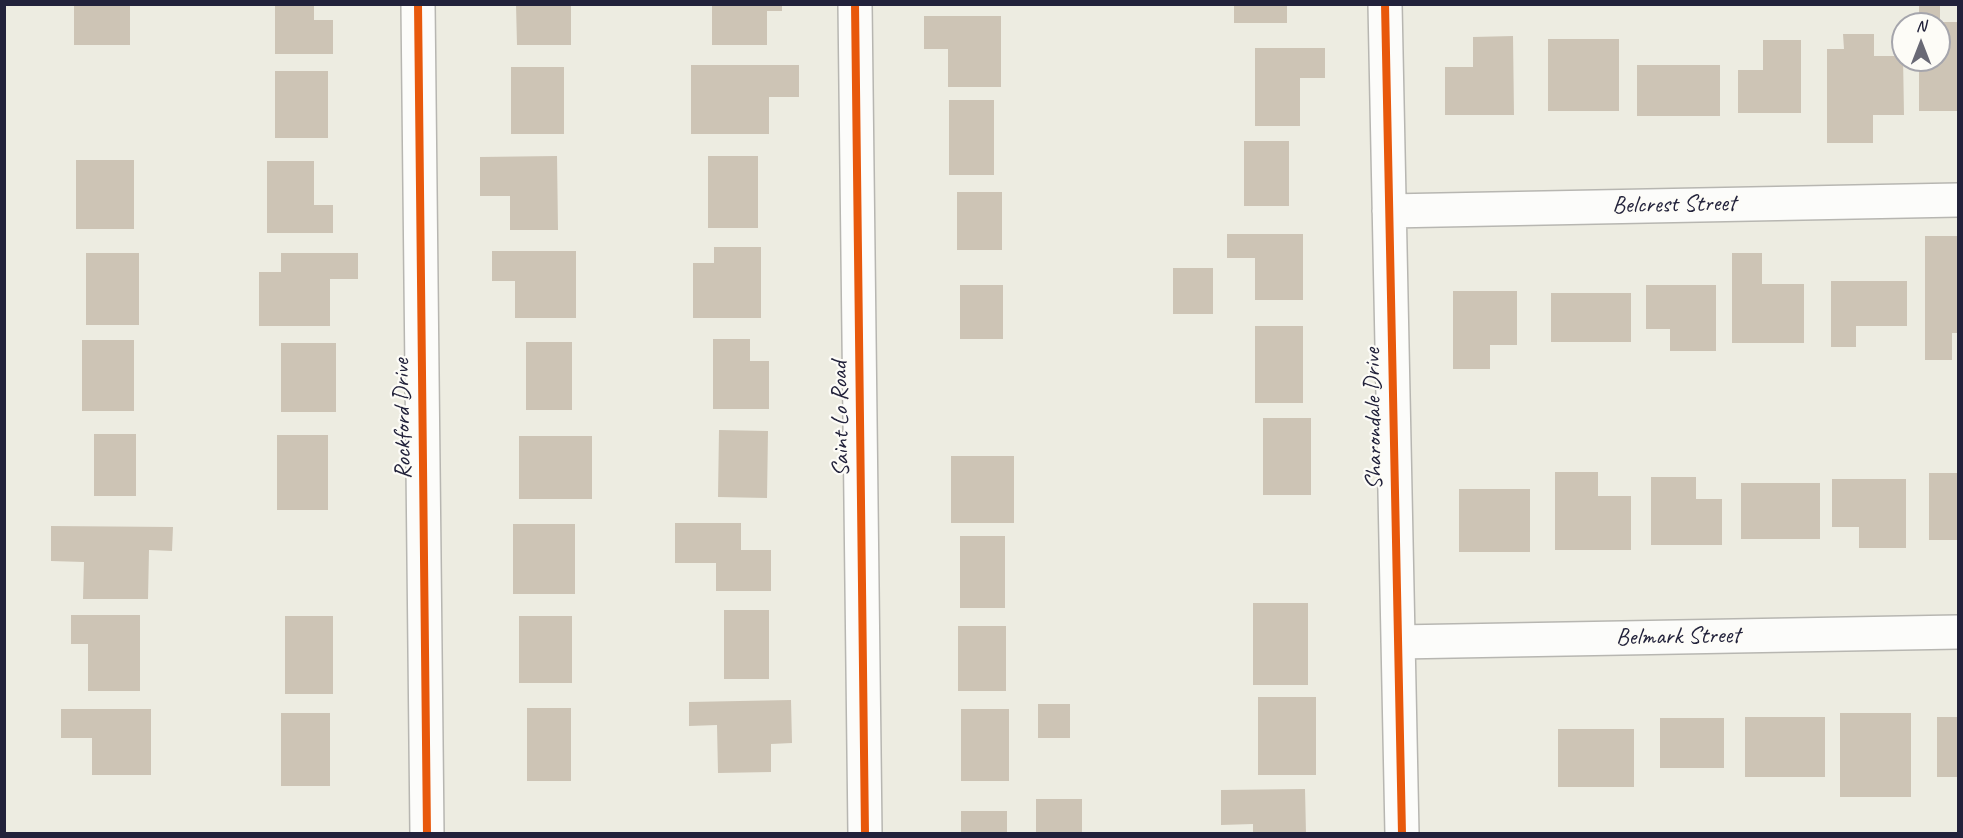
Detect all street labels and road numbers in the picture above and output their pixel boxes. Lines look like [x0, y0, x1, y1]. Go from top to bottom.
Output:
street label: Belcrest Street [1612, 190, 1736, 220]
street label: Sharondale Drive [1358, 348, 1390, 490]
street label: Rockford Drive [388, 358, 418, 480]
street label: Saint Lo Road [826, 361, 856, 477]
street label: Belmark Street [1616, 622, 1740, 652]

